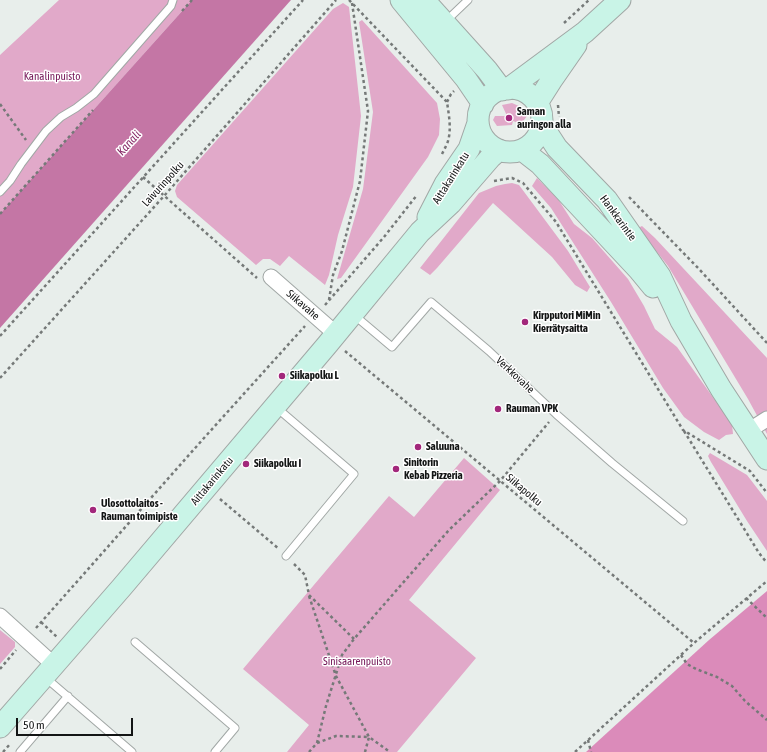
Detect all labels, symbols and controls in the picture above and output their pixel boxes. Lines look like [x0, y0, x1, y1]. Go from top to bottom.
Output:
park label: Kanalinpuisto [24, 70, 80, 84]
place label: Saman auringon alla [517, 105, 571, 131]
marker: Saman auringon alla [504, 113, 514, 123]
water label: Kanali [114, 128, 144, 158]
street label: Aittakarinkatu [430, 150, 472, 206]
street label: Laivurinpolku [139, 159, 187, 209]
street label: Hankkarintie [597, 193, 639, 243]
street label: Siikavahe [284, 287, 322, 323]
place label: Kirpputori MiMin Kierrätysaitta [533, 309, 601, 335]
marker: Kirpputori MiMin Kierrätysaitta [520, 317, 530, 327]
street label: Verkkovahe [493, 354, 537, 396]
place label: Siikapolku L [290, 369, 339, 383]
marker: Siikapolku L [277, 371, 287, 381]
place label: Rauman VPK [506, 402, 558, 416]
marker: Rauman VPK [493, 404, 503, 414]
place label: Saluuna [426, 440, 460, 454]
marker: Saluuna [413, 442, 423, 452]
street label: Aittakarinkatu [188, 454, 236, 508]
place label: Sinitorin Kebab Pizzeria [404, 456, 463, 482]
place label: Siikapolku I [254, 457, 301, 471]
marker: Siikapolku I [241, 459, 251, 469]
marker: Sinitorin Kebab Pizzeria [391, 464, 401, 474]
street label: Siikapolku [503, 471, 545, 509]
place label: Ulosottolaitos - Rauman toimipiste [101, 497, 178, 523]
marker: Ulosottolaitos - Rauman toimipiste [88, 505, 98, 515]
park label: Sinisaarenpuisto [323, 655, 391, 669]
scale bar [18, 710, 135, 736]
text: 50 m [23, 718, 45, 732]

